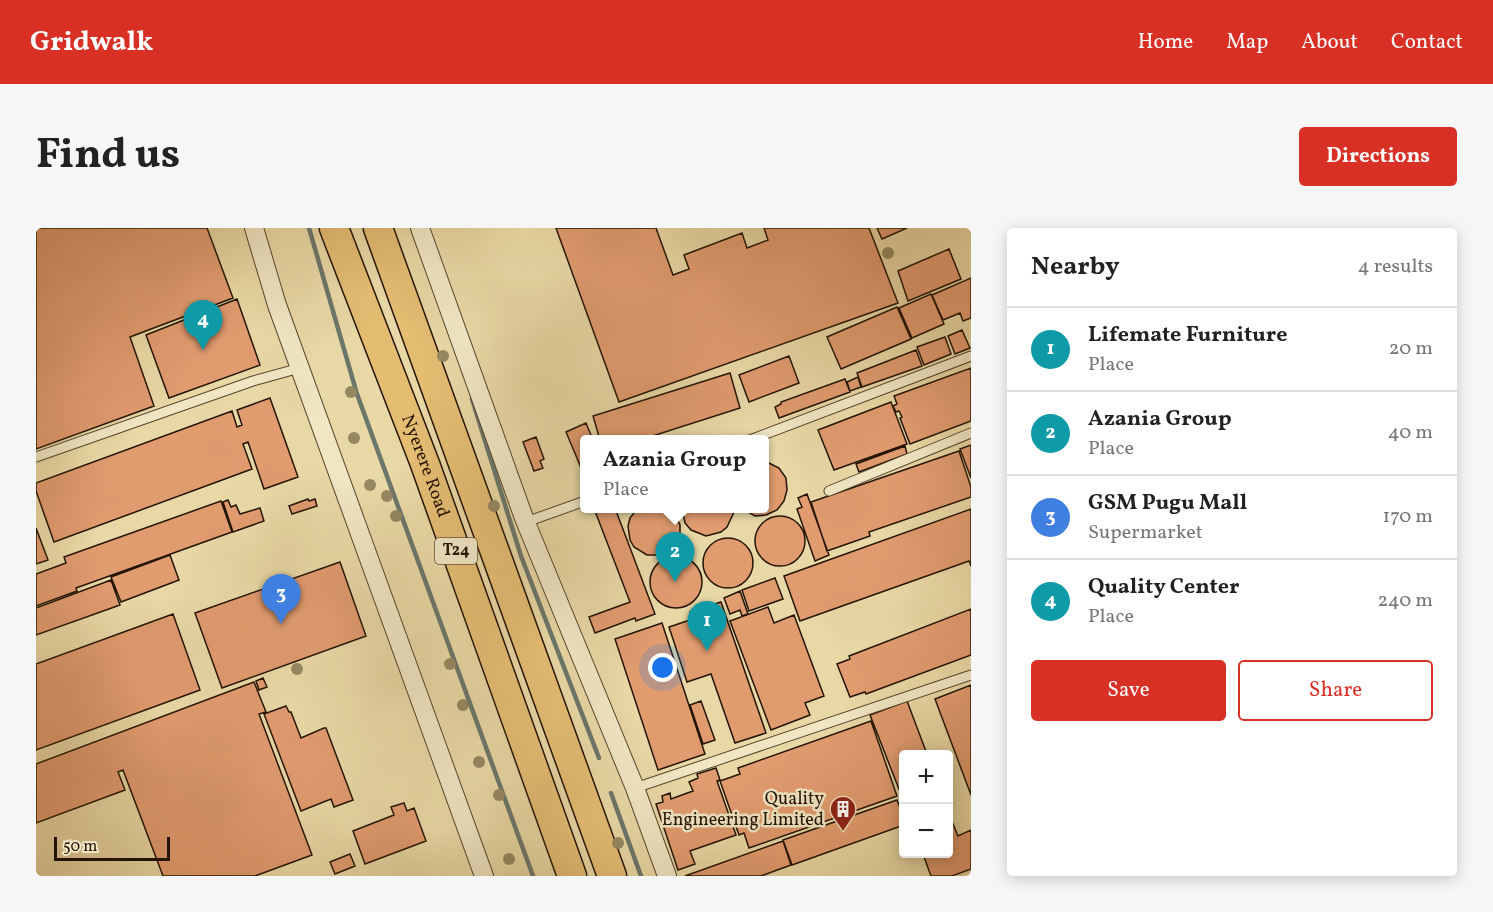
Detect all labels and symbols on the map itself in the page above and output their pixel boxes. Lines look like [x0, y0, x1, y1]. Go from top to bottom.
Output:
pin: 4 [184, 300, 222, 350]
street label: Nyerere Road [395, 411, 456, 521]
pin: 2 [656, 532, 694, 582]
road number: T24 [435, 538, 477, 564]
pin: 3 [262, 574, 300, 624]
pin: 1 [688, 602, 726, 651]
your location [648, 653, 677, 682]
place label: Quality Engineering Limited [662, 787, 824, 833]
building icon: Quality Engineering Limited [828, 794, 858, 832]
scale bar [54, 834, 170, 862]

